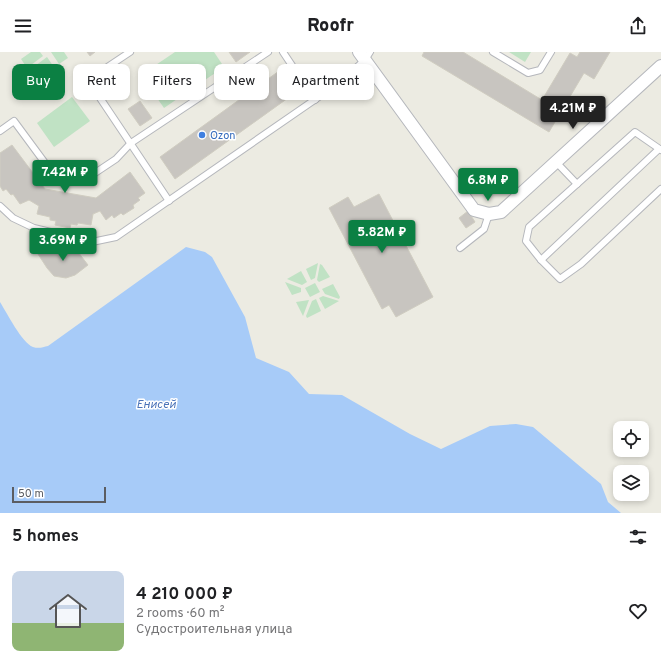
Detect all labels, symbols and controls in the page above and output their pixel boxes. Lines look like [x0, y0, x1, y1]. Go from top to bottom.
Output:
icon: menu [12, 15, 34, 37]
text: Roofr [307, 15, 354, 38]
icon: share [627, 15, 649, 37]
chip: Buy [12, 64, 65, 100]
chip: Rent [73, 64, 130, 100]
chip: Filters [138, 64, 206, 100]
chip: New [214, 64, 269, 100]
chip: Apartment [277, 64, 374, 100]
pin: 4.21M ₽ [536, 96, 610, 130]
text: 4.21M ₽ [550, 101, 596, 117]
place label: Ozon [210, 129, 236, 143]
marker: Ozon [197, 130, 207, 140]
pin: 7.42M ₽ [28, 160, 102, 194]
text: 7.42M ₽ [41, 165, 89, 181]
pin: 6.8M ₽ [455, 168, 521, 202]
text: 6.8M ₽ [467, 173, 509, 189]
pin: 5.82M ₽ [345, 220, 419, 254]
text: 5.82M ₽ [357, 225, 407, 241]
pin: 3.69M ₽ [26, 228, 100, 262]
text: 3.69M ₽ [39, 233, 87, 249]
water label: Енисей [136, 397, 177, 413]
map controls [613, 421, 649, 501]
button: locate [613, 421, 649, 457]
button: layers [613, 465, 649, 501]
scale bar [12, 485, 106, 504]
text: 50 m [18, 487, 44, 501]
text: 5 homes [12, 526, 79, 548]
icon: filters [627, 526, 649, 548]
text: 4 210 000 ₽ [136, 584, 233, 606]
icon: home [44, 587, 92, 635]
icon: heart [627, 600, 649, 622]
text: 2 rooms · 60 m² [136, 606, 225, 622]
text: Судостроительная улица [136, 622, 292, 638]

